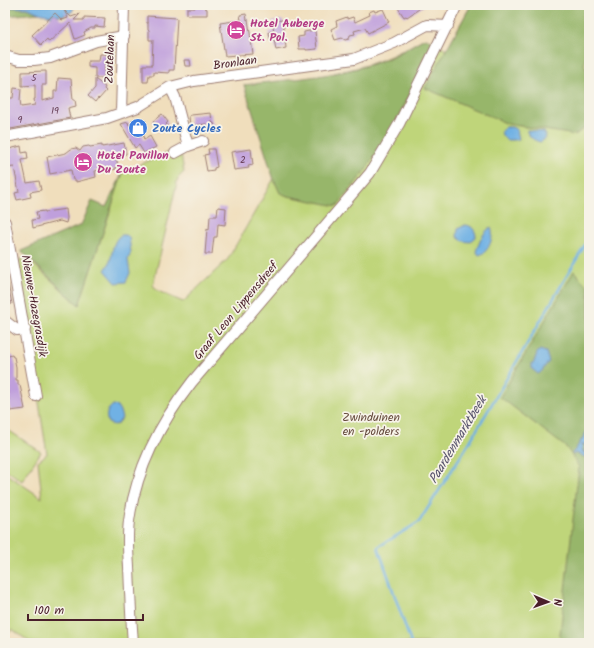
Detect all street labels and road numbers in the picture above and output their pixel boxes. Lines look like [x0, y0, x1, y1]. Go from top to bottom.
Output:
street label: Zoutelaan [100, 34, 120, 84]
street label: Bronlaan [212, 51, 258, 75]
street label: Nieuwe-Hazegrasdijk [16, 253, 52, 359]
street label: Graaf Leon Lippensdreef [189, 256, 284, 364]

